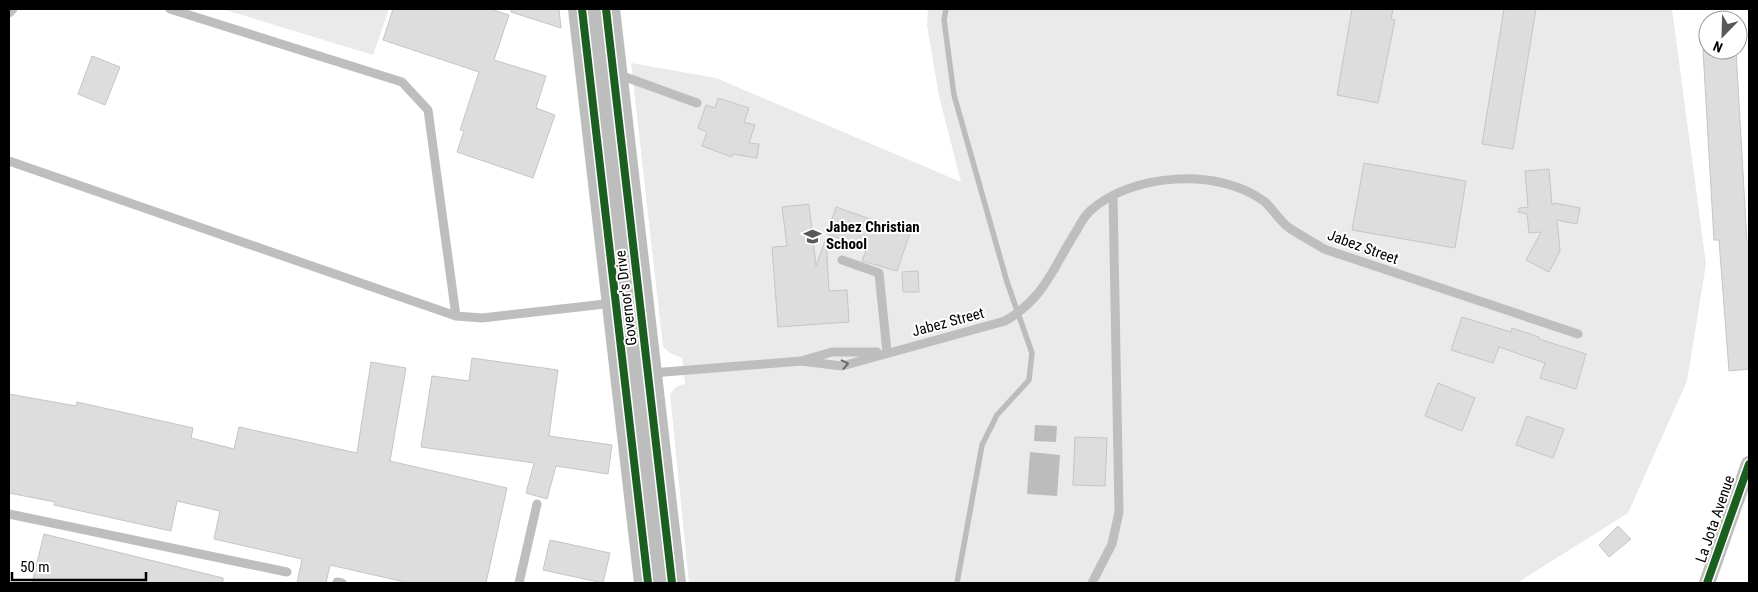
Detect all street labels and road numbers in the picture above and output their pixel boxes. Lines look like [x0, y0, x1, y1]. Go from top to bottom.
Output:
street label: Jabez Street [1325, 226, 1401, 268]
street label: Governor's Drive [611, 249, 641, 347]
street label: Jabez Street [910, 304, 986, 340]
street label: La Jota Avenue [1692, 473, 1738, 565]

